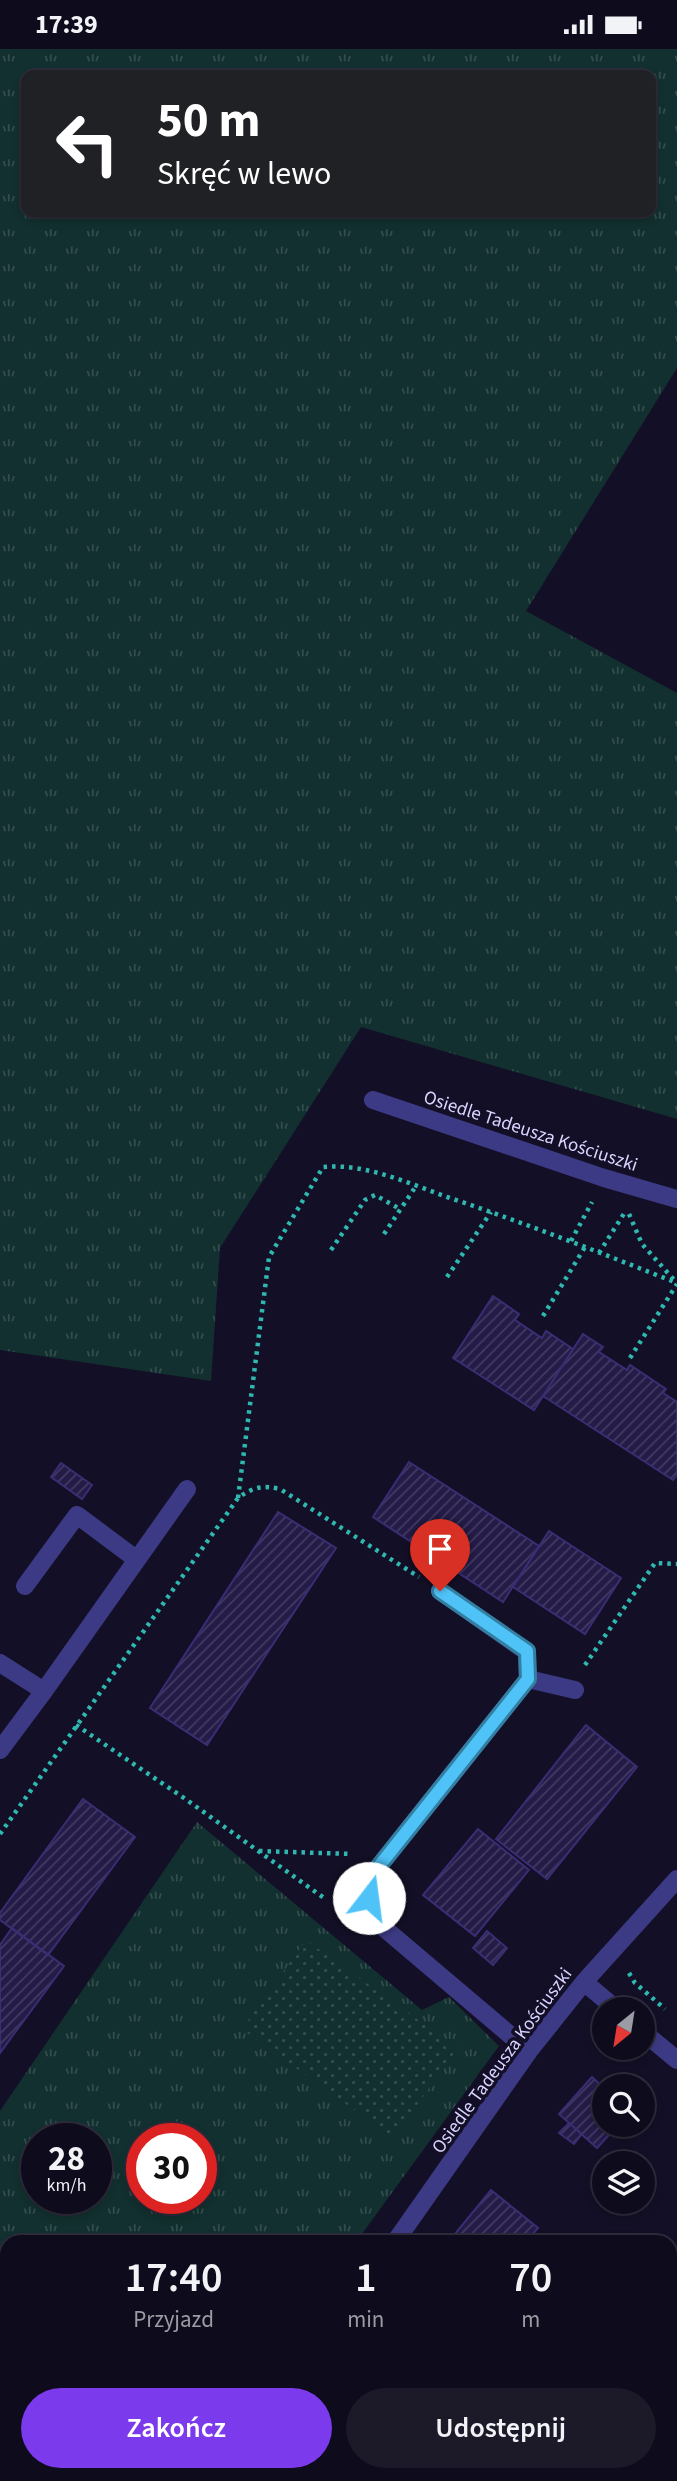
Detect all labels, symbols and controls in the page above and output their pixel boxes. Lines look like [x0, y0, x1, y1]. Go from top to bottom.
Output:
text: 17:39 [35, 6, 98, 43]
text: 50 m [157, 86, 261, 156]
icon: left [42, 98, 133, 189]
text: Skręć w lewo [157, 151, 331, 197]
street label: Osiedle Tadeusza Kościuszki [420, 1084, 641, 1179]
pin [410, 1519, 470, 1591]
icon: arrive [421, 1530, 459, 1568]
position arrow [332, 1861, 406, 1935]
street label: Osiedle Tadeusza Kościuszki [426, 1962, 579, 2159]
north arrow [592, 1997, 654, 2060]
map controls [592, 1997, 655, 2214]
button: search [592, 2074, 655, 2137]
speed limit sign: 30 [126, 2123, 217, 2214]
text: 28 [48, 2134, 85, 2184]
button: layers [592, 2151, 655, 2214]
text: km/h [47, 2173, 86, 2198]
text: 17:40 [125, 2248, 222, 2308]
text: 1 [355, 2248, 377, 2308]
text: 70 [509, 2248, 552, 2308]
text: Przyjazd [133, 2303, 214, 2336]
text: min [347, 2303, 384, 2336]
text: m [521, 2303, 540, 2336]
button: Zakończ [21, 2388, 332, 2468]
button: Udostępnij [346, 2388, 656, 2468]

